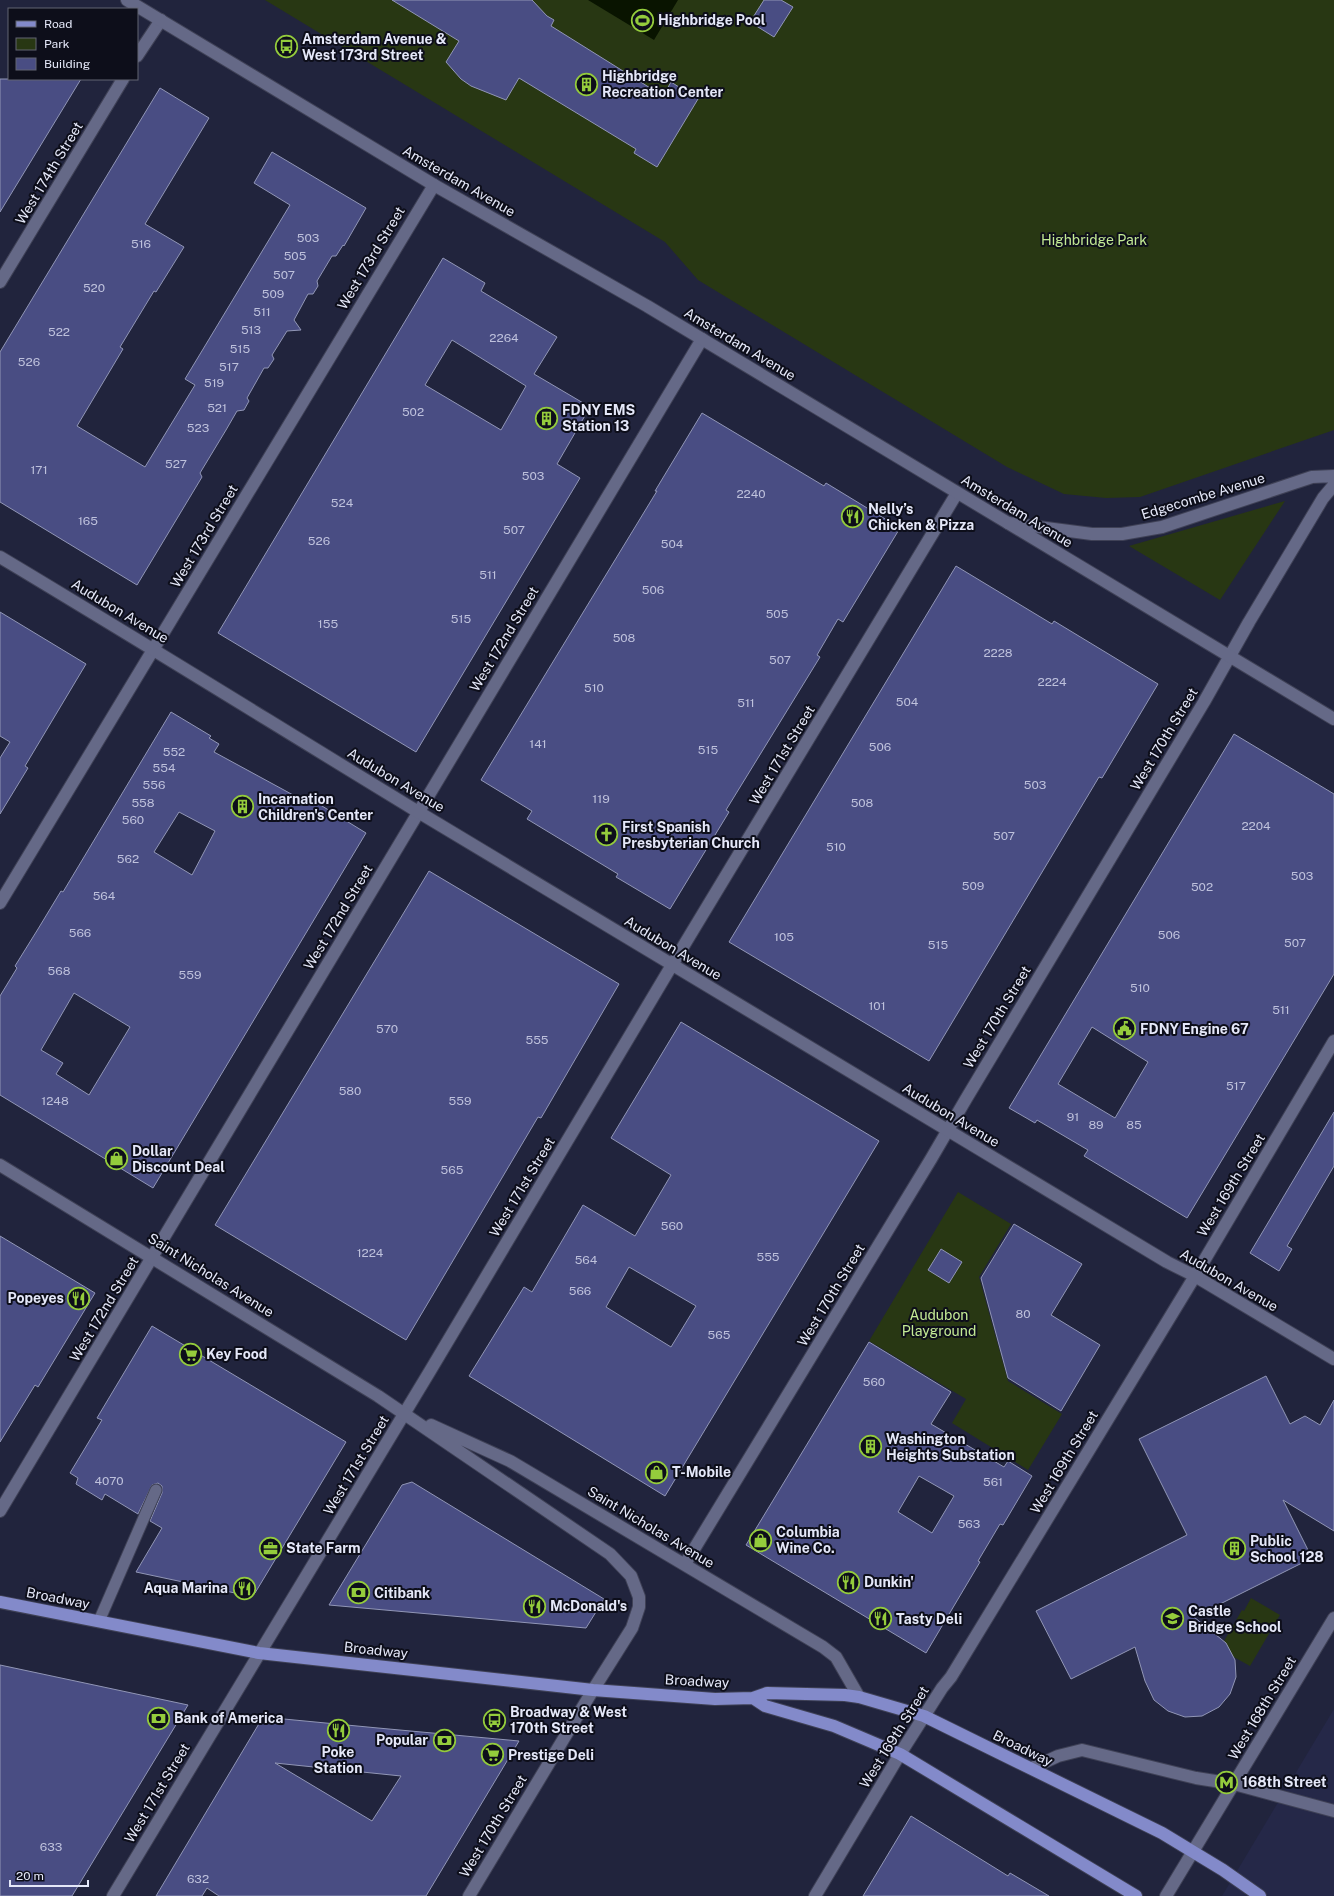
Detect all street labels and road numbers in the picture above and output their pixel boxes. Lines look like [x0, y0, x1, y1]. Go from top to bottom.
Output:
street label: West 174th Street [12, 119, 86, 227]
street label: Amsterdam Avenue [400, 142, 518, 220]
street label: West 173rd Street [334, 204, 408, 312]
street label: Amsterdam Avenue [681, 304, 799, 384]
street label: Edgecombe Avenue [1139, 470, 1267, 522]
street label: Amsterdam Avenue [958, 471, 1076, 551]
street label: West 173rd Street [167, 482, 241, 590]
street label: Audubon Avenue [69, 576, 171, 646]
street label: West 172nd Street [466, 584, 542, 694]
street label: West 170th Street [1127, 685, 1201, 793]
street label: West 171st Street [746, 702, 818, 808]
street label: Audubon Avenue [345, 745, 447, 815]
street label: West 172nd Street [300, 862, 376, 972]
street label: Audubon Avenue [622, 913, 724, 983]
street label: West 170th Street [960, 963, 1034, 1071]
street label: Audubon Avenue [900, 1080, 1002, 1150]
street label: West 169th Street [1194, 1131, 1268, 1239]
street label: West 171st Street [486, 1134, 558, 1240]
street label: Saint Nicholas Avenue [145, 1230, 277, 1320]
street label: West 170th Street [794, 1241, 868, 1349]
street label: Audubon Avenue [1177, 1245, 1281, 1315]
street label: West 172nd Street [66, 1254, 142, 1364]
street label: West 169th Street [1027, 1408, 1101, 1516]
street label: West 171st Street [320, 1412, 392, 1518]
street label: Saint Nicholas Avenue [585, 1483, 717, 1571]
street label: Broadway [25, 1584, 92, 1612]
street label: Broadway [343, 1639, 409, 1661]
street label: West 168th Street [1225, 1653, 1299, 1763]
street label: Broadway [664, 1671, 730, 1691]
street label: West 169th Street [856, 1683, 932, 1791]
street label: Broadway [991, 1727, 1056, 1770]
street label: West 171st Street [121, 1740, 193, 1846]
street label: West 170th Street [456, 1772, 530, 1880]

